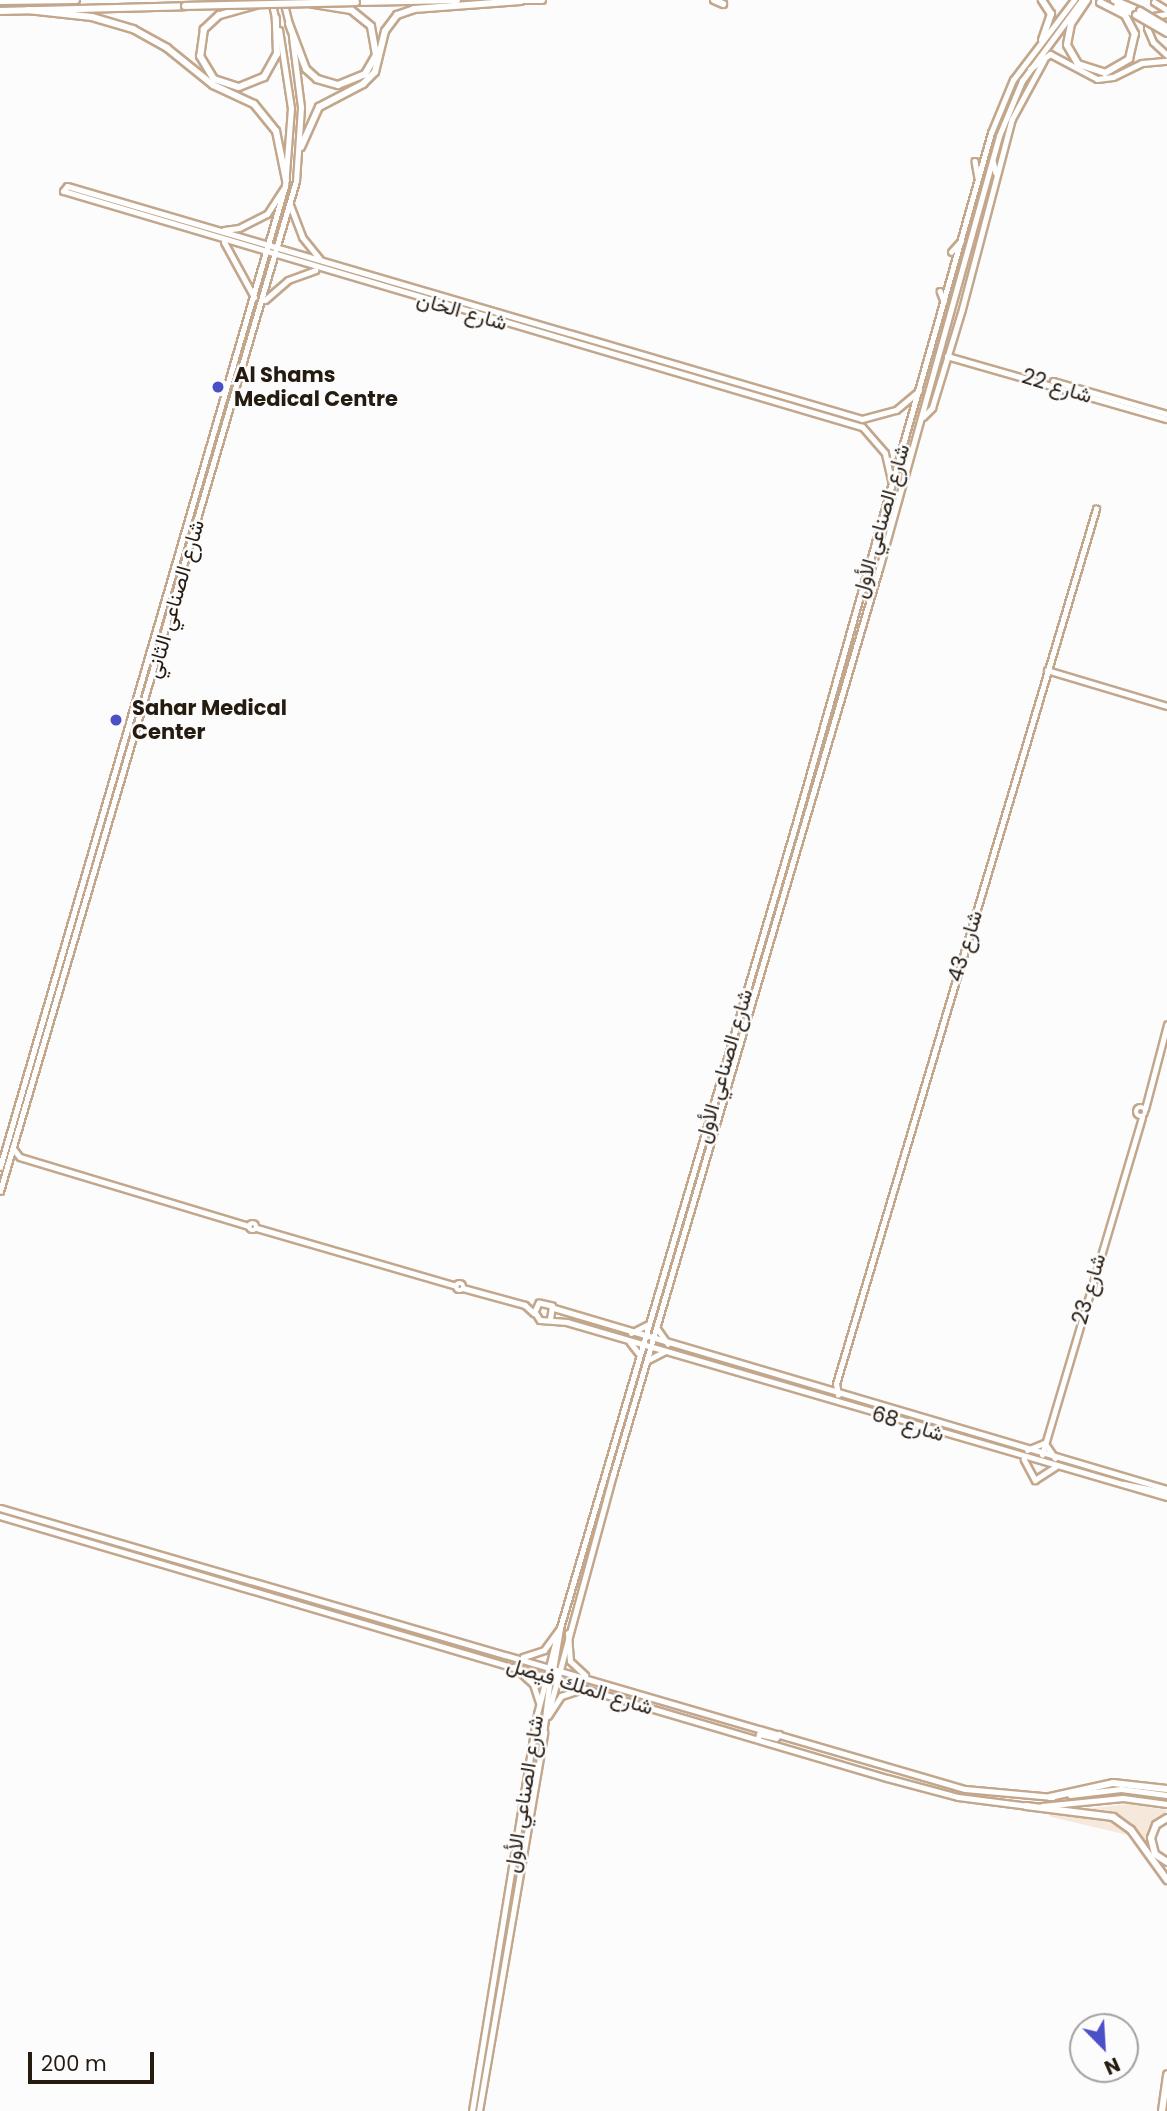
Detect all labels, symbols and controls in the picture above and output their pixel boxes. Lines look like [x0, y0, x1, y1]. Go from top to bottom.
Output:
street label: شارع الخان [414, 286, 510, 336]
place label: Al Shams Medical Centre [234, 362, 398, 412]
street label: شارع 22 [1019, 363, 1095, 409]
marker: Al Shams Medical Centre [208, 377, 228, 397]
street label: شارع الصناعي الأول [847, 441, 915, 601]
street label: شارع الصناعي الثاني [140, 517, 210, 681]
place label: Sahar Medical Center [132, 695, 287, 745]
marker: Sahar Medical Center [106, 710, 126, 730]
street label: شارع 43 [942, 907, 988, 985]
street label: شارع الصناعي الأول [690, 986, 758, 1146]
street label: شارع 23 [1067, 1251, 1111, 1327]
street label: شارع 68 [869, 1401, 947, 1447]
street label: شارع الملك فيصل [504, 1652, 656, 1720]
street label: شارع الصناعي الأول [499, 1713, 549, 1875]
north arrow [1069, 2013, 1139, 2083]
scale bar [32, 2038, 158, 2082]
text: 200 m [41, 2049, 107, 2078]
text: N [1100, 2051, 1124, 2081]

